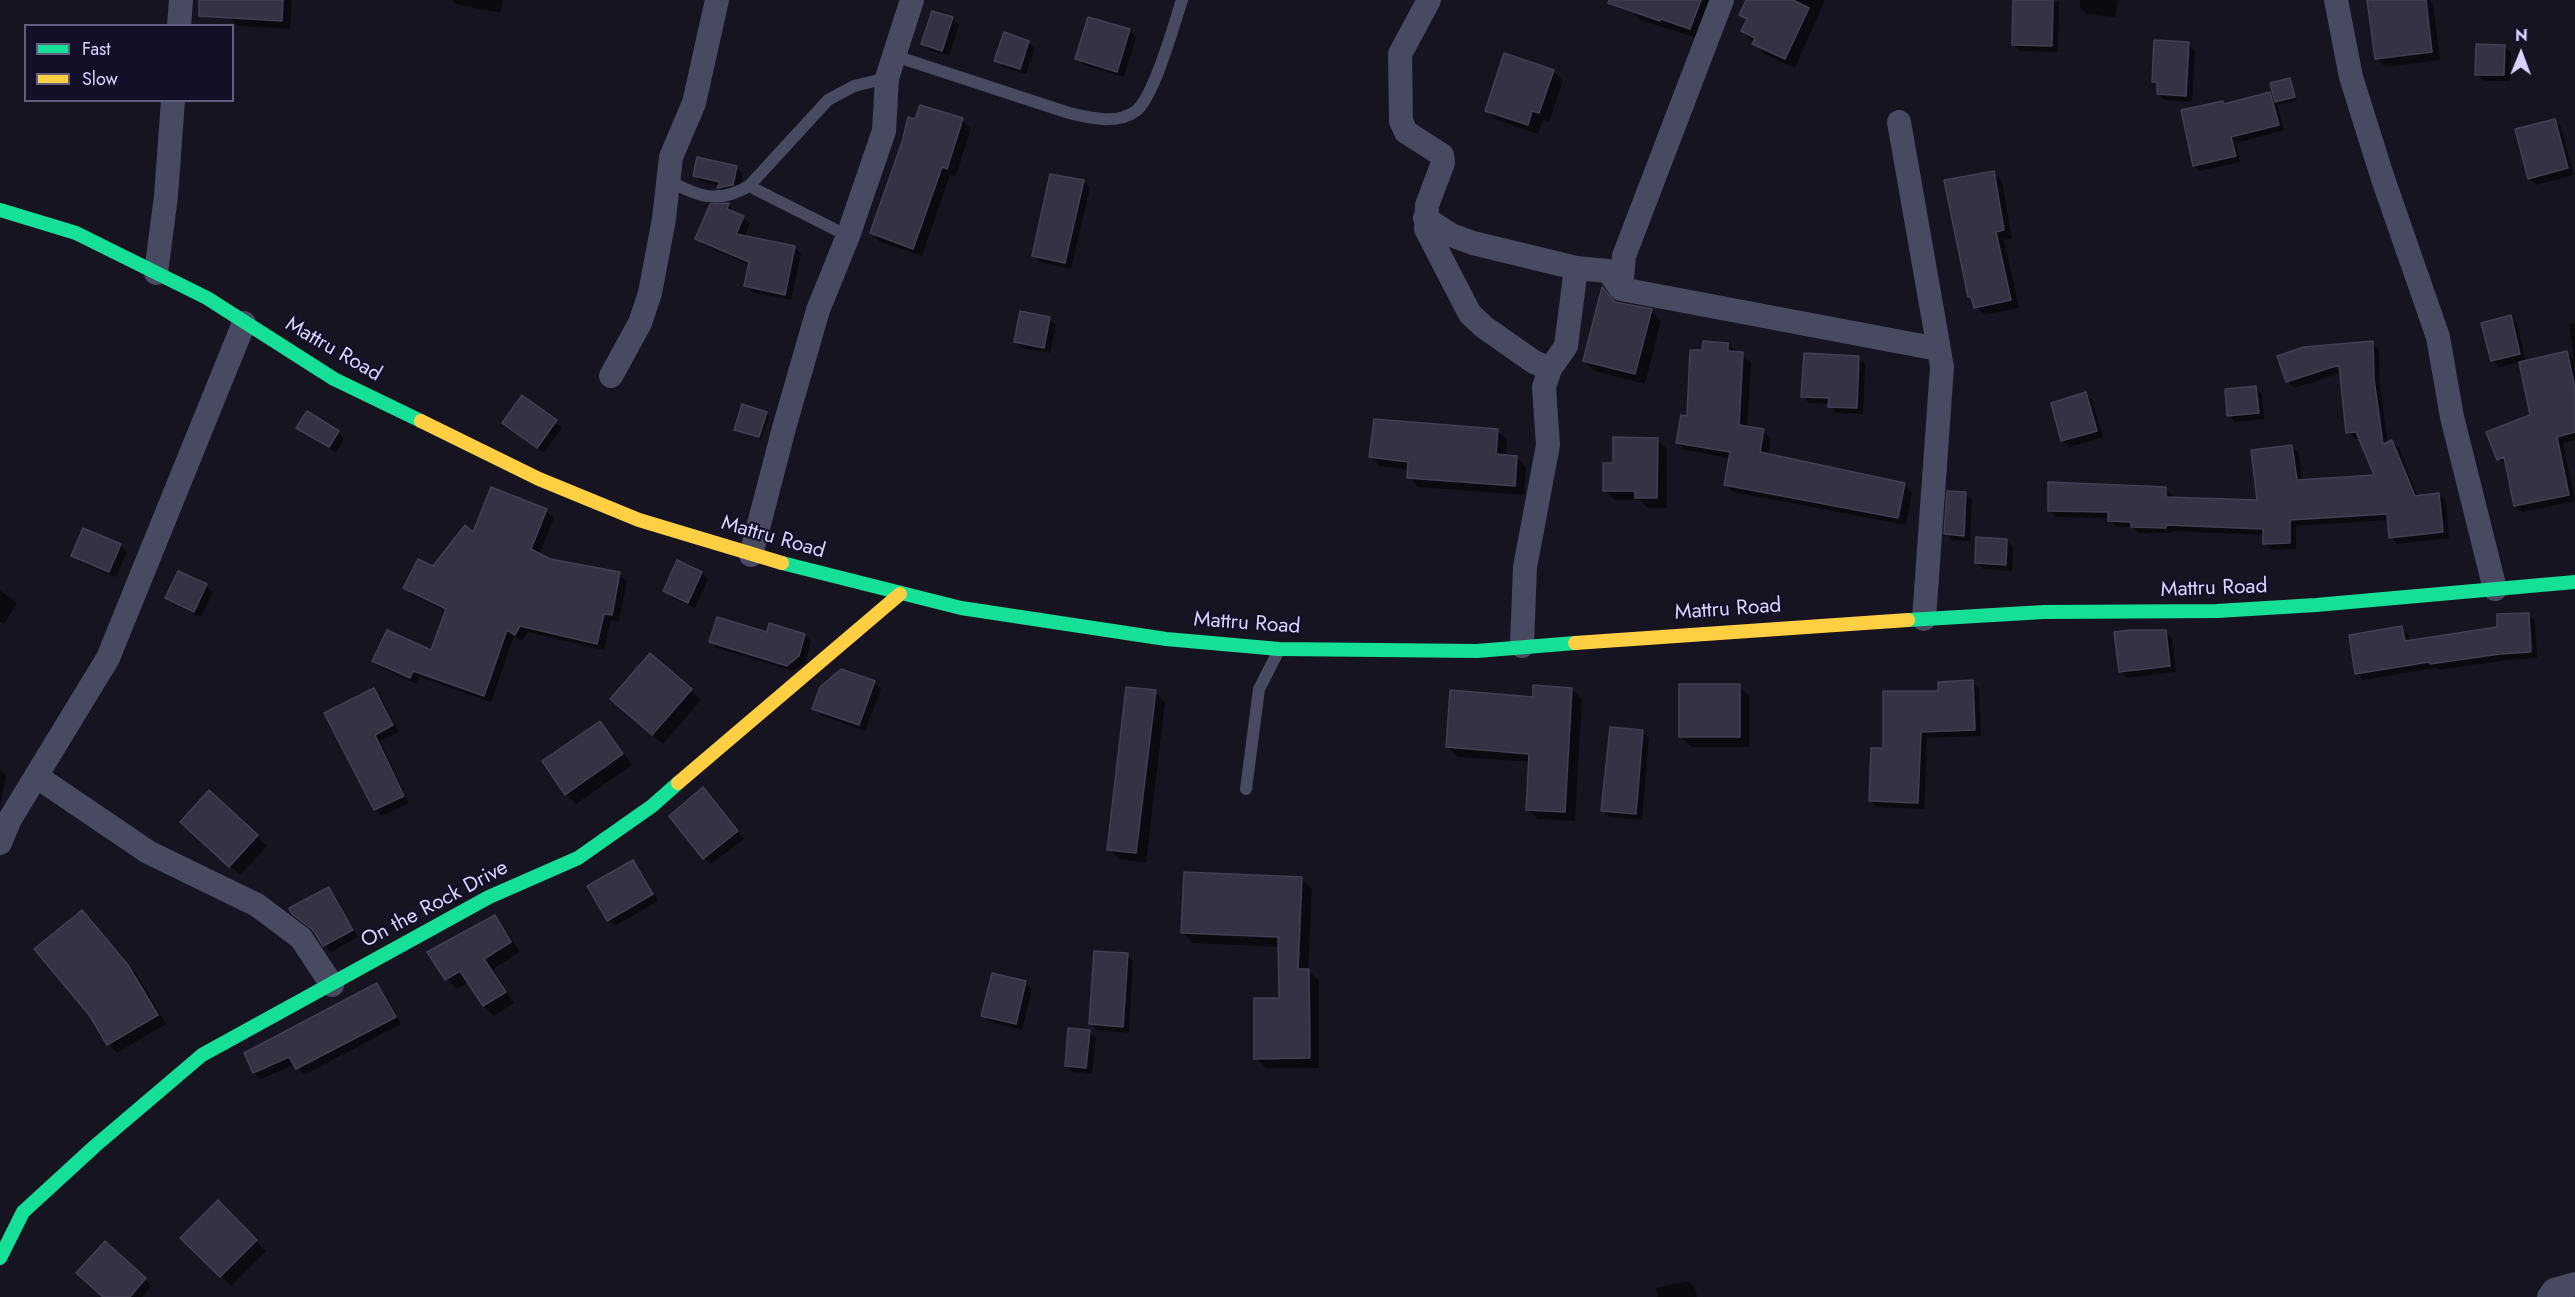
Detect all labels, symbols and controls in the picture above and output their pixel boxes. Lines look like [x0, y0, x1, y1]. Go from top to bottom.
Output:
legend [24, 24, 234, 102]
north arrow [2491, 24, 2551, 84]
text: N [2515, 24, 2528, 47]
text: Fast [82, 36, 111, 62]
text: Slow [82, 66, 118, 92]
street label: Mattru Road [280, 312, 386, 388]
street label: Mattru Road [718, 511, 828, 565]
street label: Mattru Road [2160, 575, 2268, 603]
street label: Mattru Road [1674, 594, 1782, 626]
street label: Mattru Road [1193, 608, 1301, 640]
street label: On the Rock Drive [357, 856, 513, 954]

